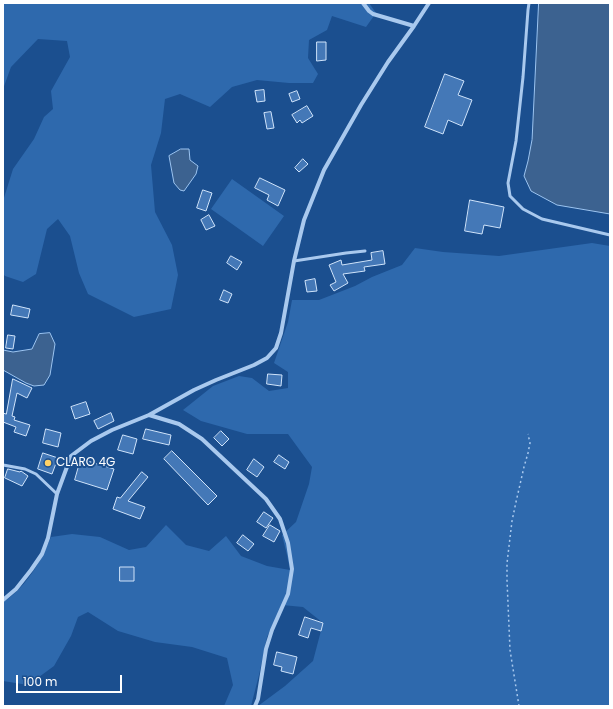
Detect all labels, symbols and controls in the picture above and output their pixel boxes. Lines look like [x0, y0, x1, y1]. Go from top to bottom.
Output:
place label: CLARO 4G [56, 456, 115, 470]
marker: CLARO 4G [43, 458, 53, 468]
scale bar [18, 667, 124, 693]
text: 100 m [23, 673, 57, 690]

